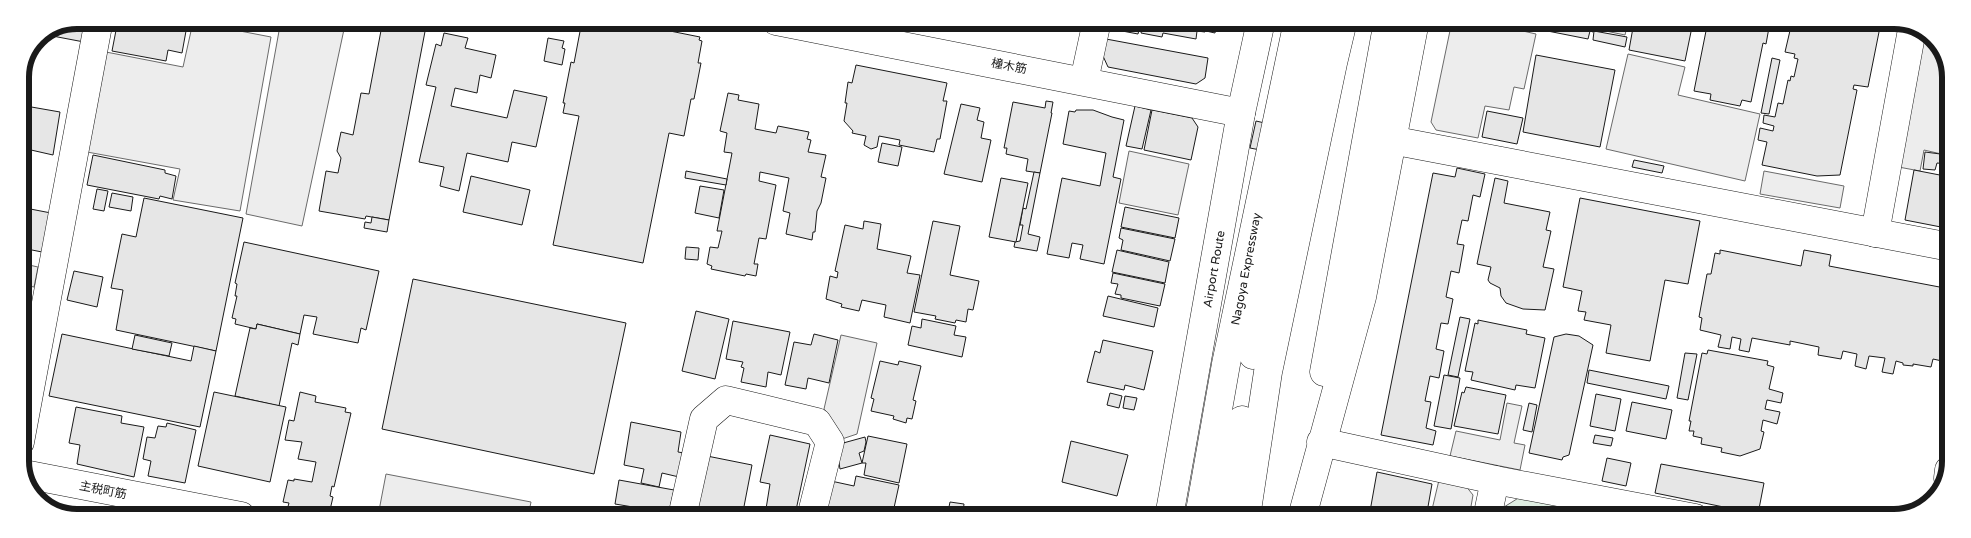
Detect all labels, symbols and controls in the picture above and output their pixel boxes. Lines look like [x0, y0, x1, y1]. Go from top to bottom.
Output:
street label: 橦木筋 [990, 56, 1028, 76]
street label: Nagoya Expressway [1228, 211, 1264, 326]
street label: Airport Route [1200, 229, 1228, 309]
street label: 主税町筋 [78, 479, 128, 501]

